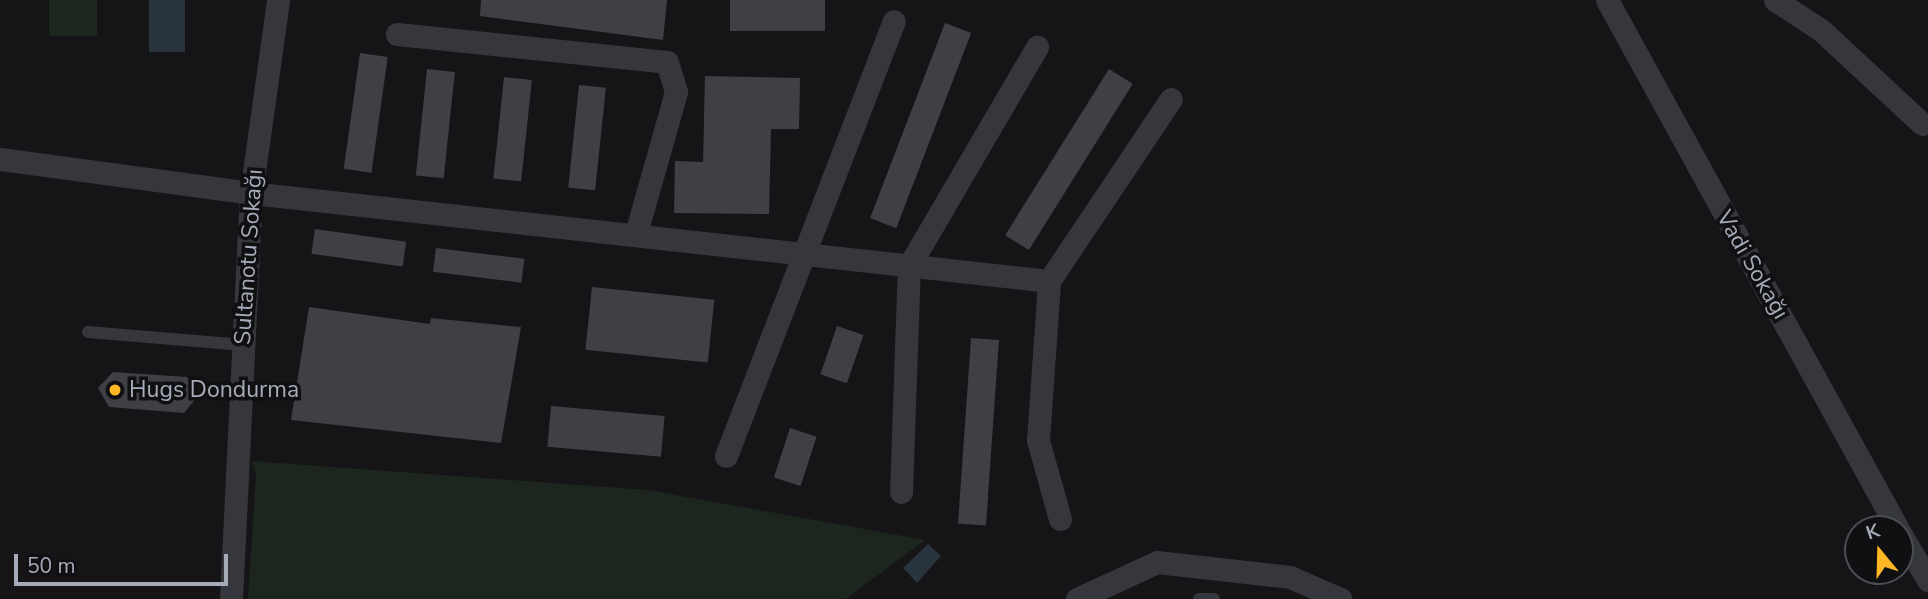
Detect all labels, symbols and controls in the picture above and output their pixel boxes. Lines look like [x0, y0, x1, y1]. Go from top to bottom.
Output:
street label: Sultanotu Sokağı [229, 168, 269, 346]
street label: Vadi Sokağı [1710, 206, 1794, 324]
place label: Hugs Dondurma [129, 376, 299, 404]
marker: Hugs Dondurma [107, 382, 123, 398]
north arrow [1844, 515, 1914, 585]
text: K [1863, 518, 1883, 546]
scale bar [18, 540, 231, 584]
text: 50 m [27, 552, 76, 580]

